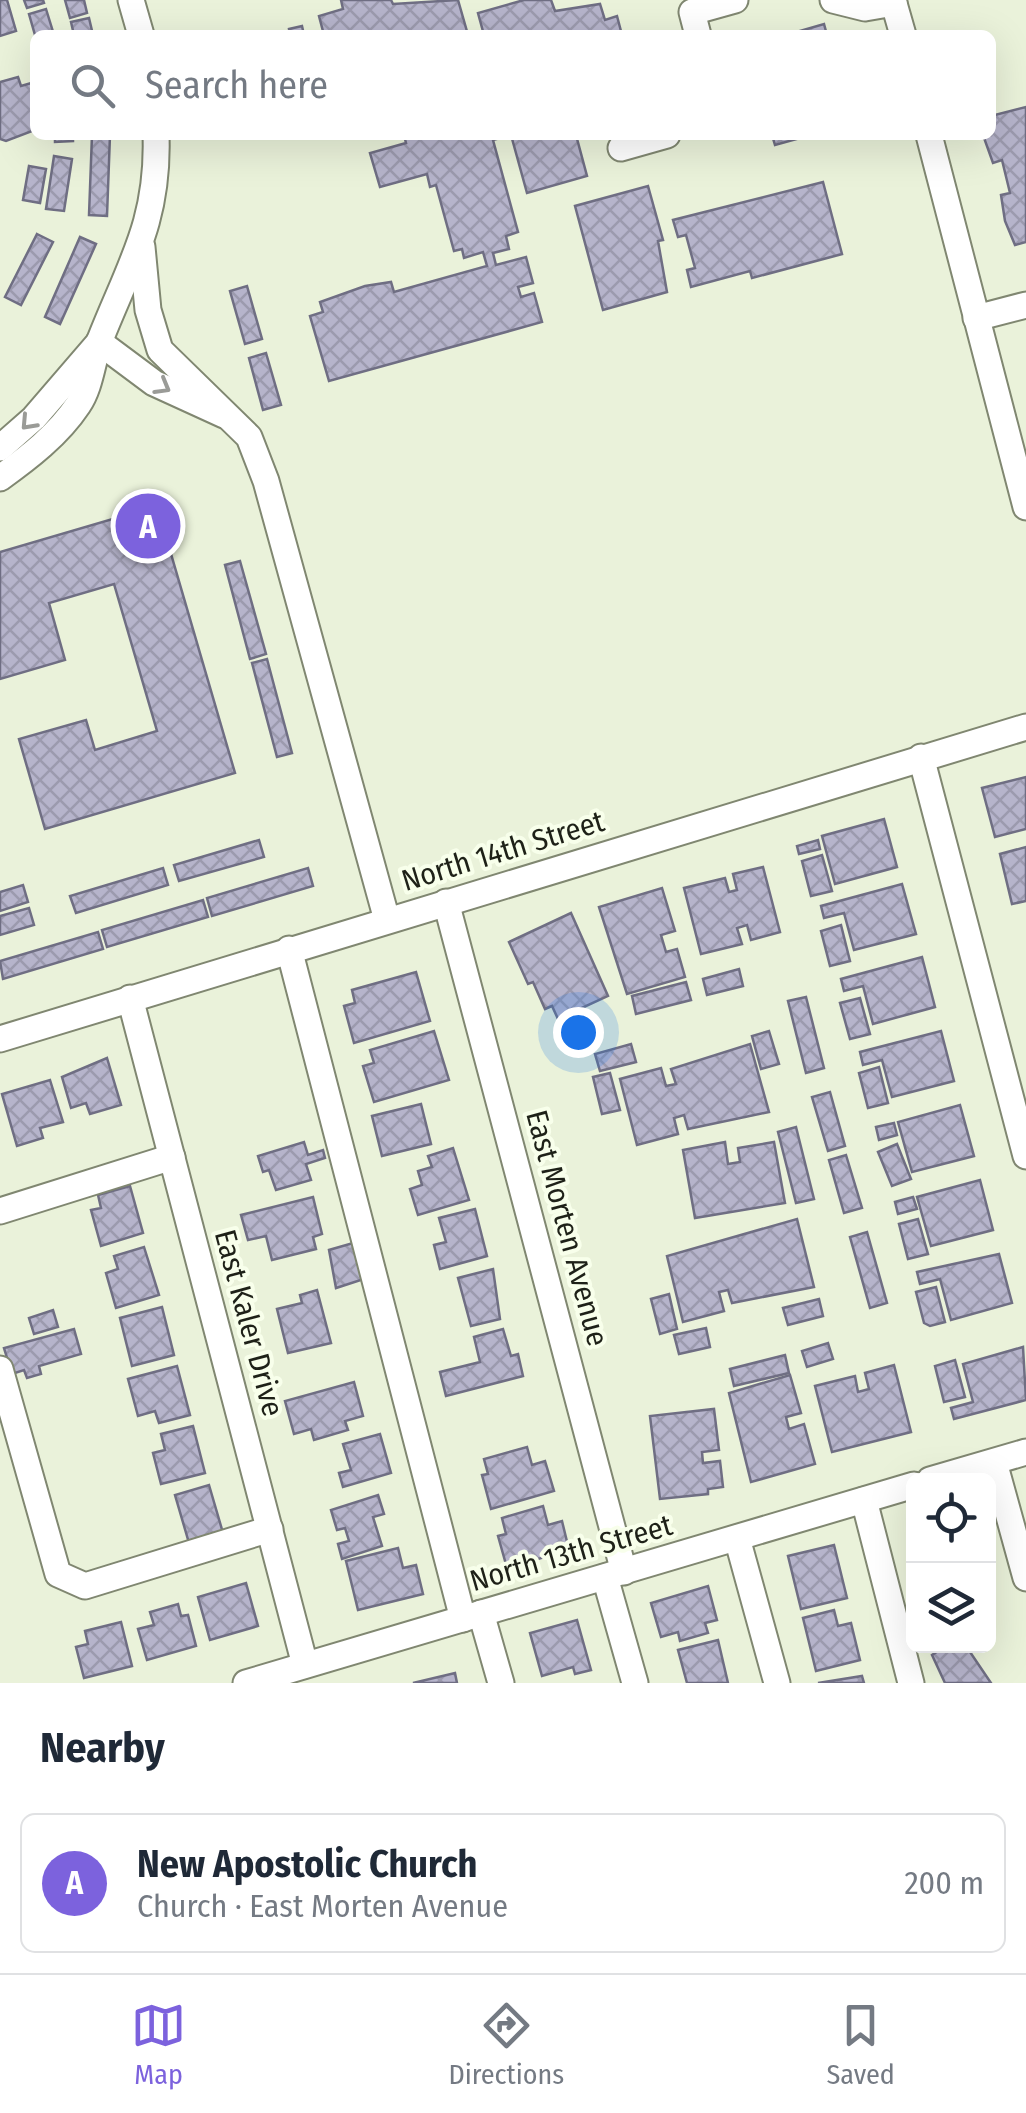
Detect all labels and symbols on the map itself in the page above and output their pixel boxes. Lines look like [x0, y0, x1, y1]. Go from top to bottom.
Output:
one-way arrow [152, 375, 170, 395]
one-way arrow [22, 411, 40, 430]
pin: A [116, 488, 180, 564]
street label: North 14th Street [397, 803, 609, 899]
your location [553, 1007, 604, 1058]
street label: East Morten Avenue [518, 1106, 616, 1350]
street label: East Kaler Drive [207, 1226, 291, 1420]
street label: North 13th Street [466, 1507, 676, 1599]

